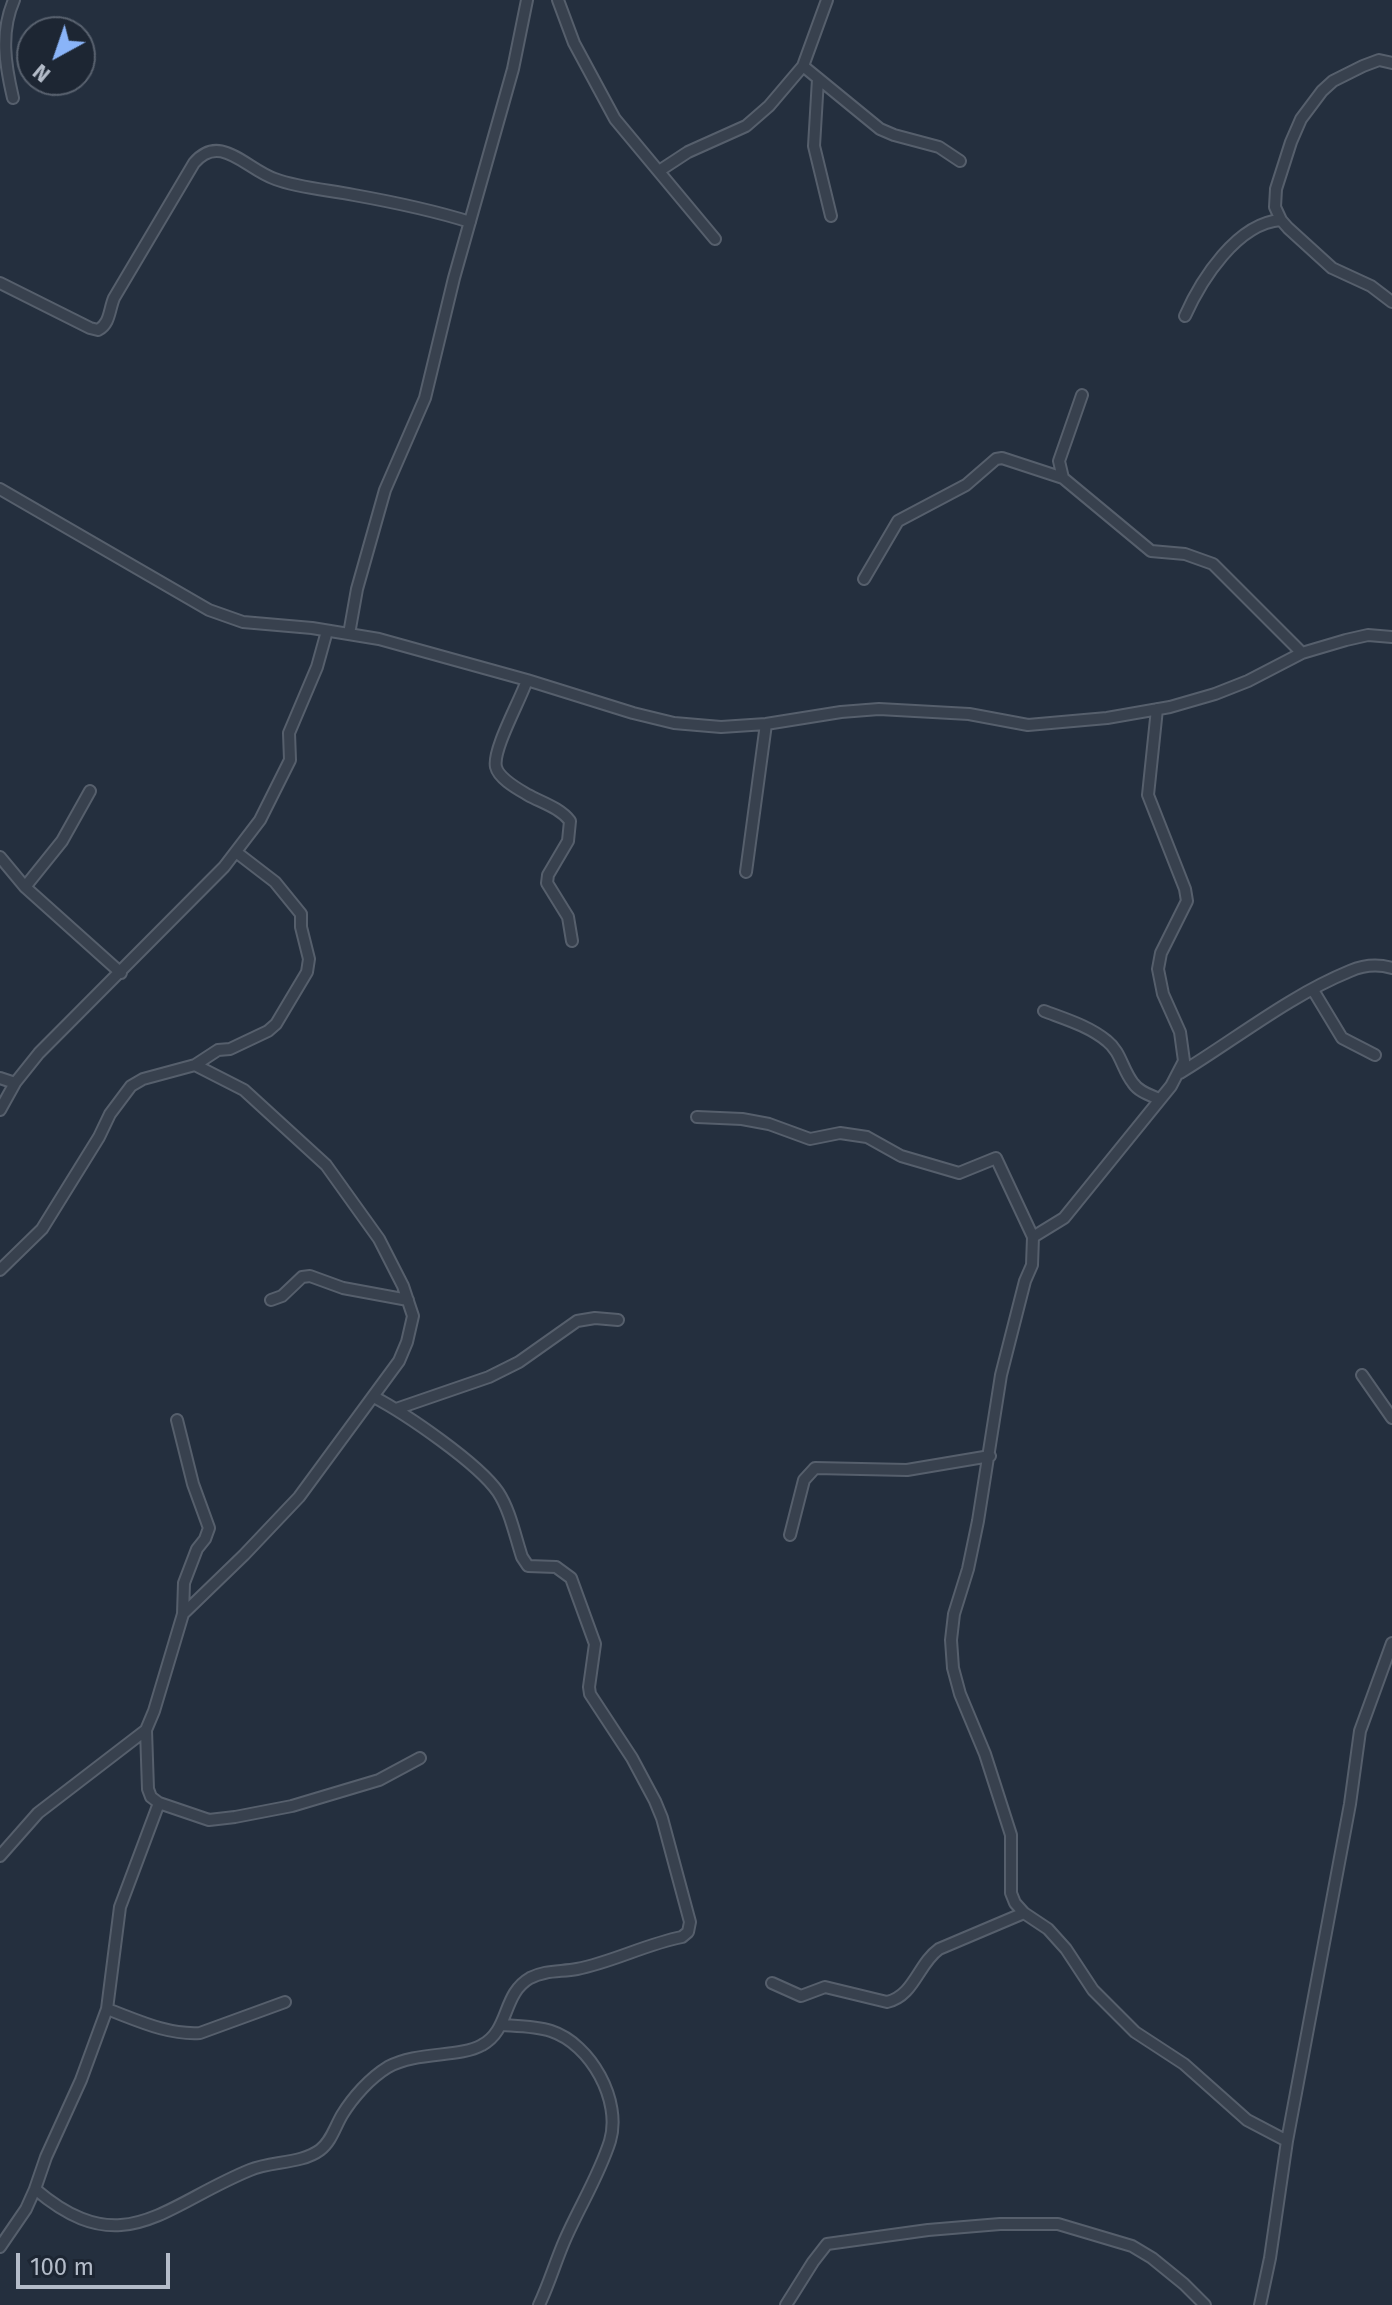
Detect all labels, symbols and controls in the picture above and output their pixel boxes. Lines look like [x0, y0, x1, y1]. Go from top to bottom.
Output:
north arrow [16, 16, 96, 96]
text: N [27, 58, 56, 88]
scale bar [20, 2237, 174, 2287]
text: 100 m [30, 2253, 94, 2281]

